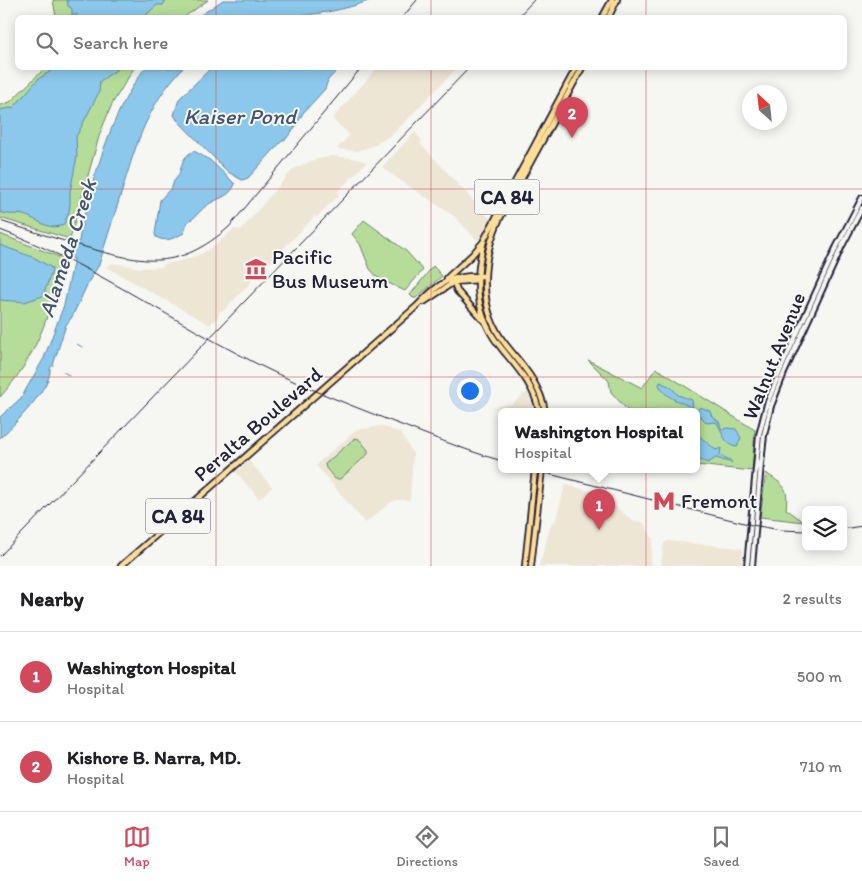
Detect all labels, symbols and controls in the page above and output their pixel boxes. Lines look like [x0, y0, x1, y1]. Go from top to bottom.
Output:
search box [15, 15, 847, 70]
icon: search [33, 29, 61, 57]
text: Search here [73, 31, 168, 54]
north arrow [742, 85, 787, 130]
pin: 2 [556, 97, 588, 138]
water label: Kaiser Pond [184, 103, 298, 130]
water label: Alameda Creek [33, 174, 103, 320]
road number: CA 84 [474, 180, 540, 214]
place label: Pacific Bus Museum [272, 244, 389, 293]
museum icon: Pacific Bus Museum [243, 256, 269, 282]
street label: Walnut Avenue [737, 288, 810, 423]
street label: Peralta Boulevard [188, 361, 327, 486]
your location [457, 378, 483, 404]
popup [498, 408, 700, 473]
text: Washington Hospital [515, 420, 683, 443]
text: Hospital [515, 443, 572, 462]
metro station icon: Fremont [651, 488, 677, 514]
place label: Fremont [681, 488, 757, 513]
pin: 1 [583, 489, 615, 530]
road number: CA 84 [146, 498, 210, 534]
map controls [802, 506, 847, 551]
button: layers [802, 506, 847, 551]
text: Nearby [20, 586, 84, 611]
text: 2 results [782, 589, 842, 608]
text: Washington Hospital [67, 656, 236, 679]
text: 1 [32, 667, 40, 686]
text: 500 m [797, 667, 842, 686]
text: Hospital [67, 679, 124, 698]
text: Kishore B. Narra, MD. [67, 746, 241, 769]
text: 2 [32, 757, 40, 776]
text: 710 m [800, 757, 842, 776]
text: Hospital [67, 769, 124, 788]
tab: Map [123, 823, 151, 870]
tab: Directions [396, 823, 458, 870]
tab: Saved [703, 823, 739, 870]

